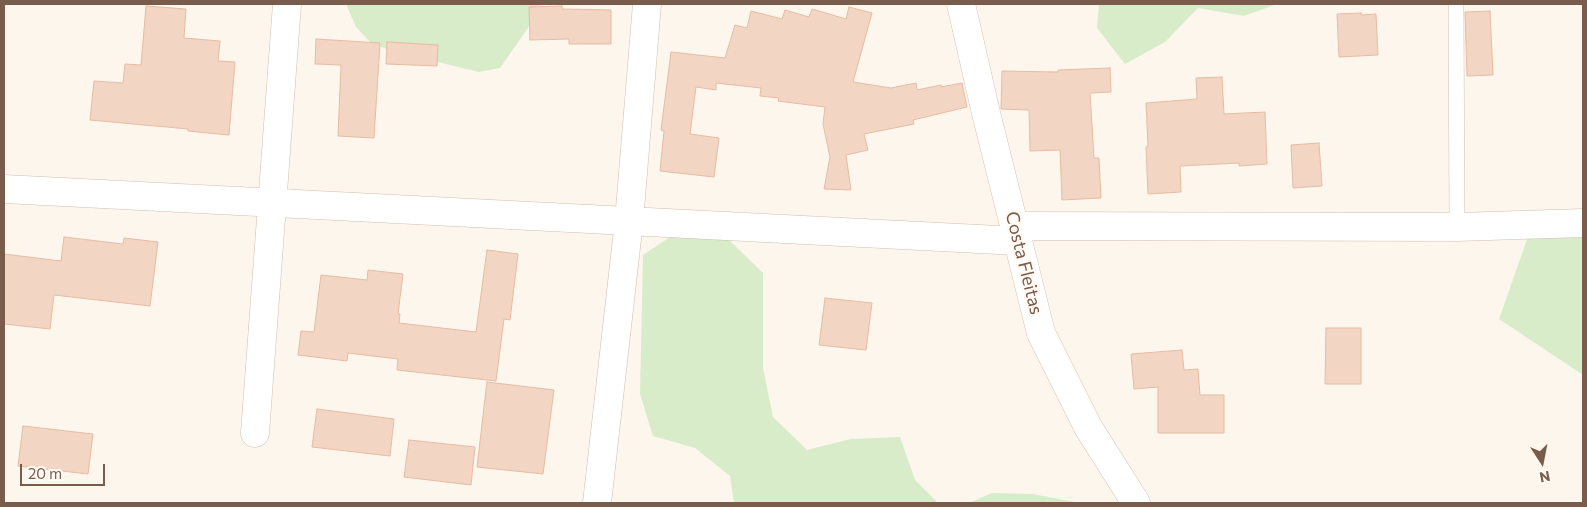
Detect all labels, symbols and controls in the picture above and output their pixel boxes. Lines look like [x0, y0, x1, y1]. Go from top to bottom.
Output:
street label: Costa Fleitas [1001, 209, 1047, 317]
north arrow [1517, 437, 1567, 487]
scale bar [22, 454, 108, 486]
text: 20 m [28, 464, 62, 482]
text: N [1538, 468, 1552, 487]

